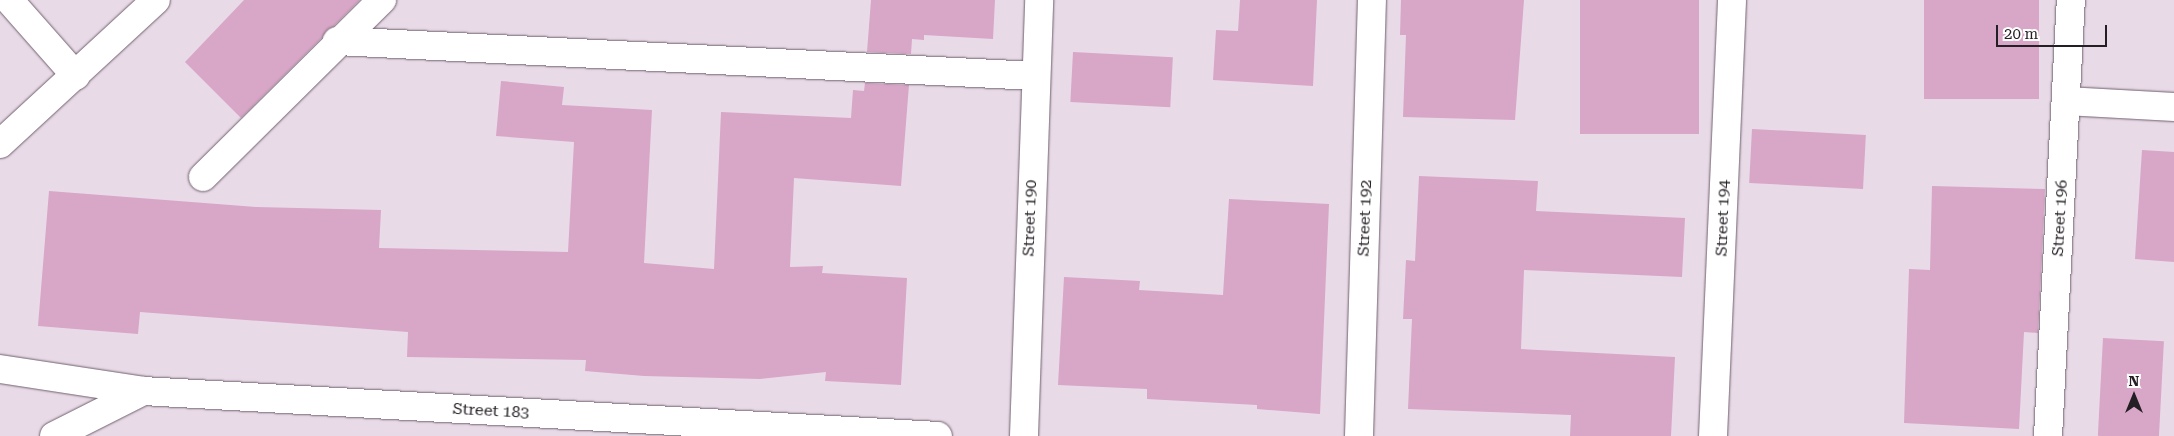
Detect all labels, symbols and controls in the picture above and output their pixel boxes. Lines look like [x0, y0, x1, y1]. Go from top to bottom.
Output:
scale bar [1999, 15, 2110, 47]
text: 20 m [2004, 25, 2038, 43]
street label: Street 190 [1019, 179, 1041, 257]
street label: Street 192 [1354, 179, 1376, 257]
street label: Street 194 [1712, 179, 1734, 257]
street label: Street 196 [2048, 179, 2072, 257]
north arrow [2109, 371, 2159, 421]
text: N [2129, 373, 2139, 389]
street label: Street 183 [452, 399, 530, 423]

